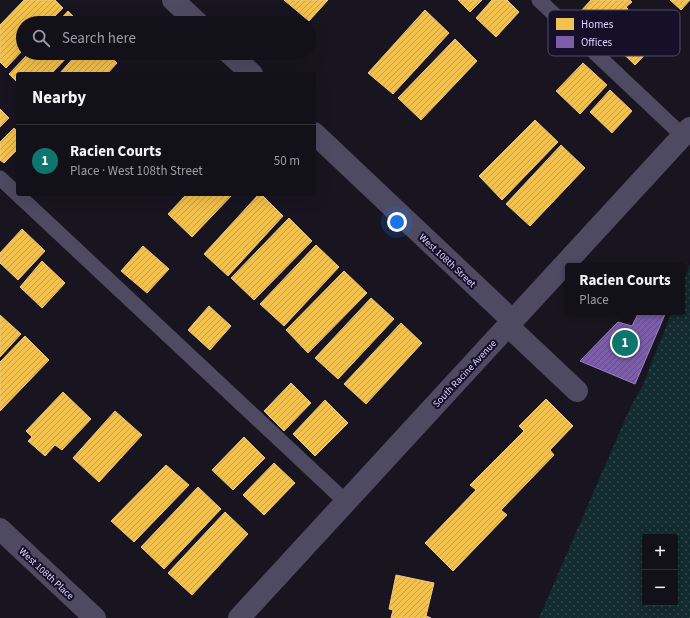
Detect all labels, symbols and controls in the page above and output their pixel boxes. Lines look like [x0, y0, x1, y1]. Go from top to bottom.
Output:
legend [548, 10, 680, 56]
search box [16, 16, 316, 60]
text: Homes [581, 17, 614, 32]
icon: search [30, 27, 52, 49]
text: Search here [62, 28, 136, 49]
text: Offices [581, 35, 613, 50]
text: Nearby [32, 86, 86, 110]
text: Racien Courts [70, 141, 161, 162]
text: 1 [42, 152, 48, 170]
text: 50 m [274, 152, 300, 170]
text: Place · West 108th Street [70, 162, 203, 180]
your location [387, 212, 407, 232]
street label: West 108th Street [416, 231, 479, 291]
popup [565, 263, 685, 315]
text: Racien Courts [579, 270, 671, 291]
text: Place [579, 291, 609, 309]
pin: 1 [612, 328, 638, 358]
street label: South Racine Avenue [430, 337, 500, 411]
map controls [642, 534, 678, 606]
button: + [642, 534, 678, 570]
street label: West 108th Place [16, 545, 77, 603]
button: − [642, 570, 678, 606]

